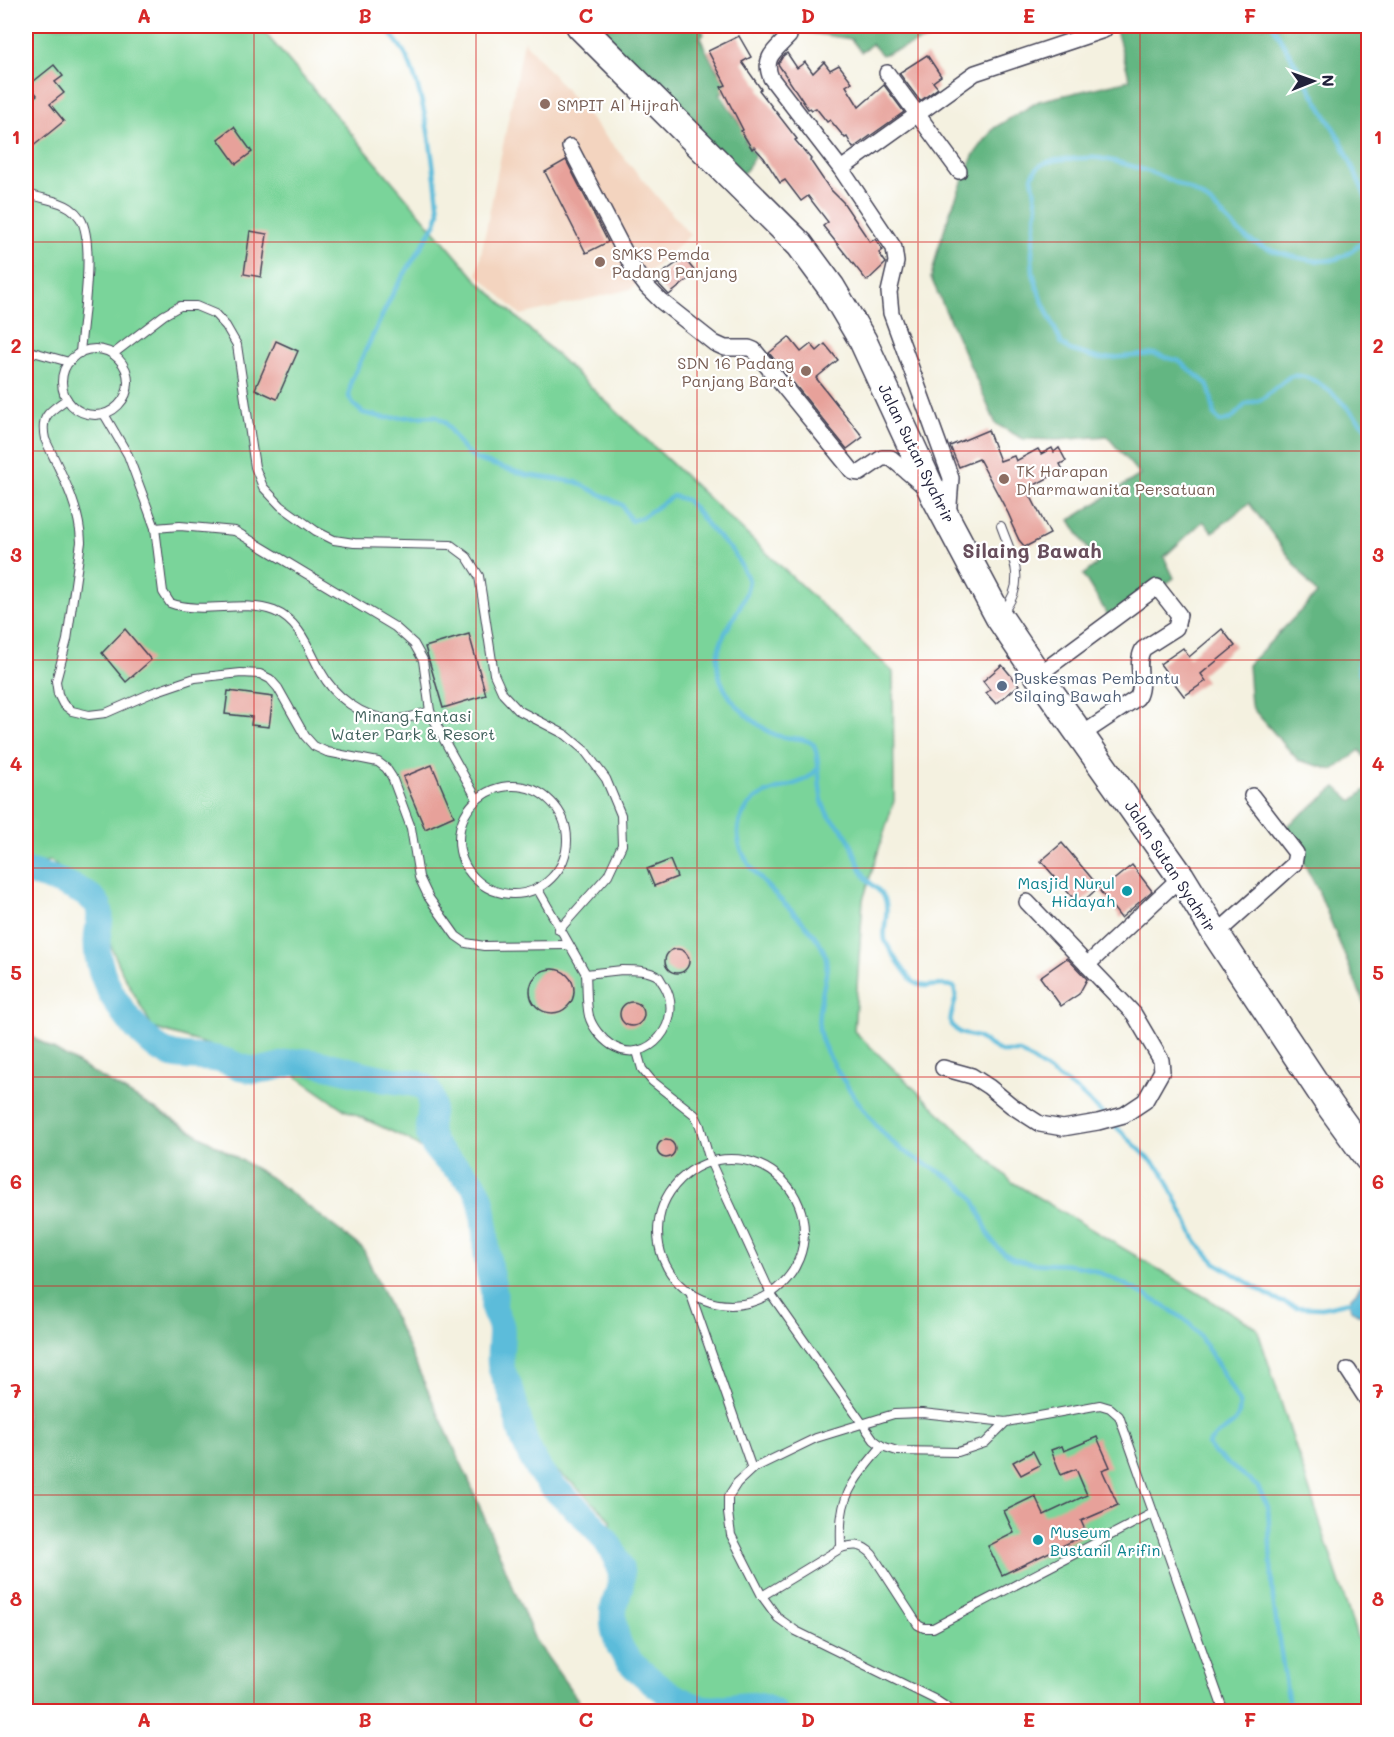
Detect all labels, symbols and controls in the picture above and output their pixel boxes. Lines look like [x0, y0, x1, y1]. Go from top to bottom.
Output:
text: A [137, 2, 151, 28]
text: B [358, 2, 372, 28]
text: C [579, 2, 594, 28]
text: D [801, 2, 815, 28]
text: E [1023, 2, 1035, 28]
text: F [1244, 2, 1257, 28]
north arrow [1283, 51, 1343, 111]
text: N [1318, 74, 1339, 87]
place label: SMPIT Al Hijrah [557, 94, 679, 115]
marker: SMPIT Al Hijrah [538, 97, 552, 111]
text: 1 [12, 123, 20, 149]
text: 1 [1374, 123, 1382, 149]
place label: SMKS Pemda Padang Panjang [612, 243, 737, 282]
marker: SMKS Pemda Padang Panjang [593, 255, 607, 269]
text: 2 [10, 332, 22, 358]
text: 2 [1372, 332, 1384, 358]
place label: SDN 16 Padang Panjang Barat [677, 352, 794, 391]
marker: SDN 16 Padang Panjang Barat [799, 364, 813, 378]
street label: Jalan Sutan Syahrir [874, 380, 960, 526]
place label: TK Harapan Dharmawanita Persatuan [1016, 460, 1215, 499]
marker: TK Harapan Dharmawanita Persatuan [997, 472, 1011, 486]
district label: Silaing Bawah [962, 537, 1102, 563]
text: 3 [10, 541, 22, 567]
text: 3 [1372, 541, 1384, 567]
place label: Puskesmas Pembantu Silaing Bawah [1014, 667, 1179, 706]
marker: Puskesmas Pembantu Silaing Bawah [995, 679, 1009, 693]
park label: Minang Fantasi Water Park & Resort [331, 705, 495, 744]
text: 4 [10, 750, 23, 776]
text: 4 [1372, 750, 1385, 776]
street label: Jalan Sutan Syahrir [1121, 796, 1221, 936]
place label: Masjid Nurul Hidayah [1018, 872, 1115, 911]
marker: Masjid Nurul Hidayah [1120, 884, 1134, 898]
text: 5 [10, 959, 22, 985]
text: 5 [1372, 959, 1384, 985]
text: 6 [10, 1168, 22, 1194]
text: 6 [1372, 1168, 1384, 1194]
text: 7 [10, 1377, 22, 1403]
text: 7 [1372, 1377, 1384, 1403]
place label: Museum Bustanil Arifin [1050, 1521, 1160, 1560]
marker: Museum Bustanil Arifin [1031, 1533, 1045, 1547]
text: 8 [10, 1585, 22, 1611]
text: 8 [1372, 1585, 1384, 1611]
text: A [137, 1706, 151, 1732]
text: B [358, 1706, 372, 1732]
text: C [579, 1706, 594, 1732]
text: D [801, 1706, 815, 1732]
text: E [1023, 1706, 1035, 1732]
text: F [1244, 1706, 1257, 1732]

